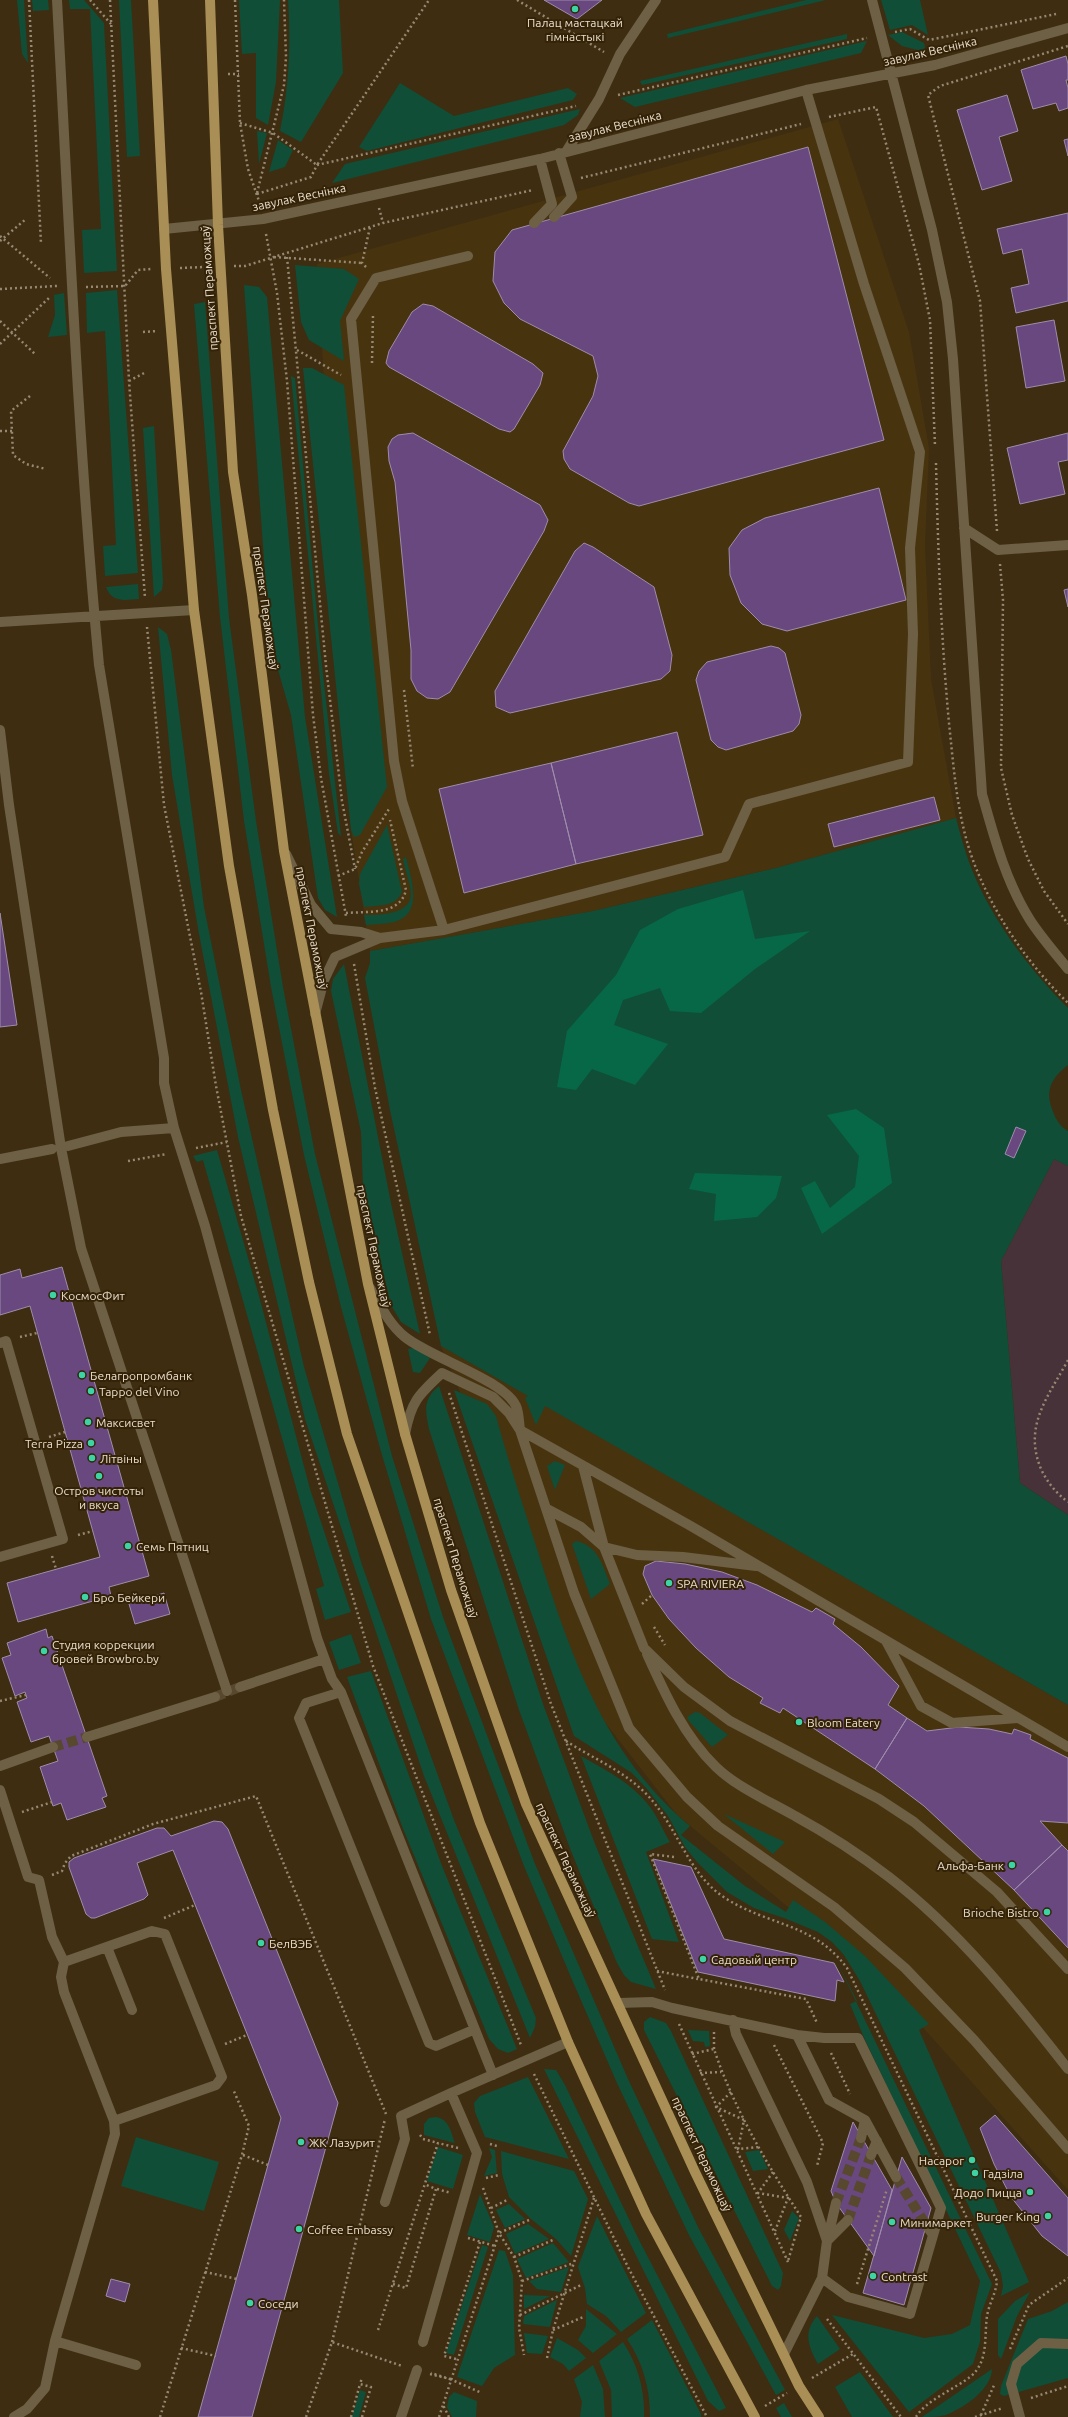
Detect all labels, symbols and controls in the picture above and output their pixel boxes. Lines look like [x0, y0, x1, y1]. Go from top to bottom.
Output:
marker: Палац мастацкай гімнастыкі [570, 4, 580, 14]
place label: Палац мастацкай гімнастыкі [527, 16, 623, 43]
street label: завулак Веснінка [882, 34, 978, 68]
street label: завулак Веснінка [567, 108, 663, 144]
street label: завулак Веснінка [251, 181, 347, 213]
street label: праспект Пераможцаў [198, 225, 220, 351]
street label: праспект Пераможцаў [251, 545, 281, 671]
street label: праспект Пераможцаў [294, 865, 330, 991]
street label: праспект Пераможцаў [355, 1184, 393, 1309]
place label: КосмосФит [61, 1289, 126, 1302]
marker: КосмосФит [48, 1290, 58, 1300]
place label: Белагропромбанк [90, 1369, 192, 1382]
marker: Белагропромбанк [77, 1370, 87, 1380]
place label: Tappo del Vino [99, 1385, 180, 1398]
marker: Tappo del Vino [86, 1386, 96, 1396]
place label: Максисвет [96, 1416, 156, 1429]
marker: Максисвет [83, 1417, 93, 1427]
place label: Terra Pizza [25, 1437, 83, 1450]
marker: Terra Pizza [86, 1438, 96, 1448]
place label: Літвіны [100, 1452, 142, 1465]
marker: Літвіны [87, 1453, 97, 1463]
marker: Остров чистоты и вкуса [94, 1471, 104, 1481]
place label: Остров чистоты и вкуса [54, 1484, 144, 1511]
street label: праспект Пераможцаў [432, 1496, 481, 1620]
place label: Семь Пятниц [136, 1540, 209, 1553]
marker: Семь Пятниц [123, 1541, 133, 1551]
place label: SPA RIVIERA [677, 1577, 744, 1590]
marker: SPA RIVIERA [664, 1578, 674, 1588]
place label: Бро Бейкери [93, 1591, 165, 1604]
marker: Бро Бейкери [80, 1592, 90, 1602]
place label: Студия коррекции бровей Browbro.by [52, 1638, 159, 1665]
marker: Студия коррекции бровей Browbro.by [39, 1646, 49, 1656]
place label: Bloom Eatery [807, 1716, 880, 1729]
marker: Bloom Eatery [794, 1717, 804, 1727]
street label: праспект Пераможцаў [534, 1801, 598, 1920]
place label: Альфа-Банк [937, 1859, 1004, 1872]
marker: Альфа-Банк [1007, 1860, 1017, 1870]
place label: Brioche Bistro [963, 1906, 1039, 1919]
marker: Brioche Bistro [1042, 1907, 1052, 1917]
place label: БелВЭБ [269, 1937, 312, 1950]
marker: БелВЭБ [256, 1938, 266, 1948]
place label: Садовый центр [711, 1953, 797, 1966]
marker: Садовый центр [698, 1954, 708, 1964]
street label: праспект Пераможцаў [670, 2095, 734, 2214]
place label: ЖК Лазурит [309, 2136, 376, 2149]
marker: ЖК Лазурит [296, 2137, 306, 2147]
place label: Насарог [919, 2154, 964, 2167]
marker: Насарог [967, 2155, 977, 2165]
place label: Гадзіла [983, 2167, 1023, 2180]
marker: Гадзіла [970, 2168, 980, 2178]
place label: Додо Пицца [954, 2186, 1022, 2199]
marker: Додо Пицца [1025, 2187, 1035, 2197]
place label: Burger King [976, 2210, 1040, 2223]
marker: Burger King [1043, 2211, 1053, 2221]
place label: Минимаркет [900, 2216, 972, 2229]
marker: Минимаркет [887, 2217, 897, 2227]
place label: Coffee Embassy [307, 2223, 393, 2236]
marker: Coffee Embassy [294, 2224, 304, 2234]
place label: Contrast [881, 2270, 928, 2283]
marker: Contrast [868, 2271, 878, 2281]
place label: Соседи [258, 2297, 299, 2310]
marker: Соседи [245, 2298, 255, 2308]

